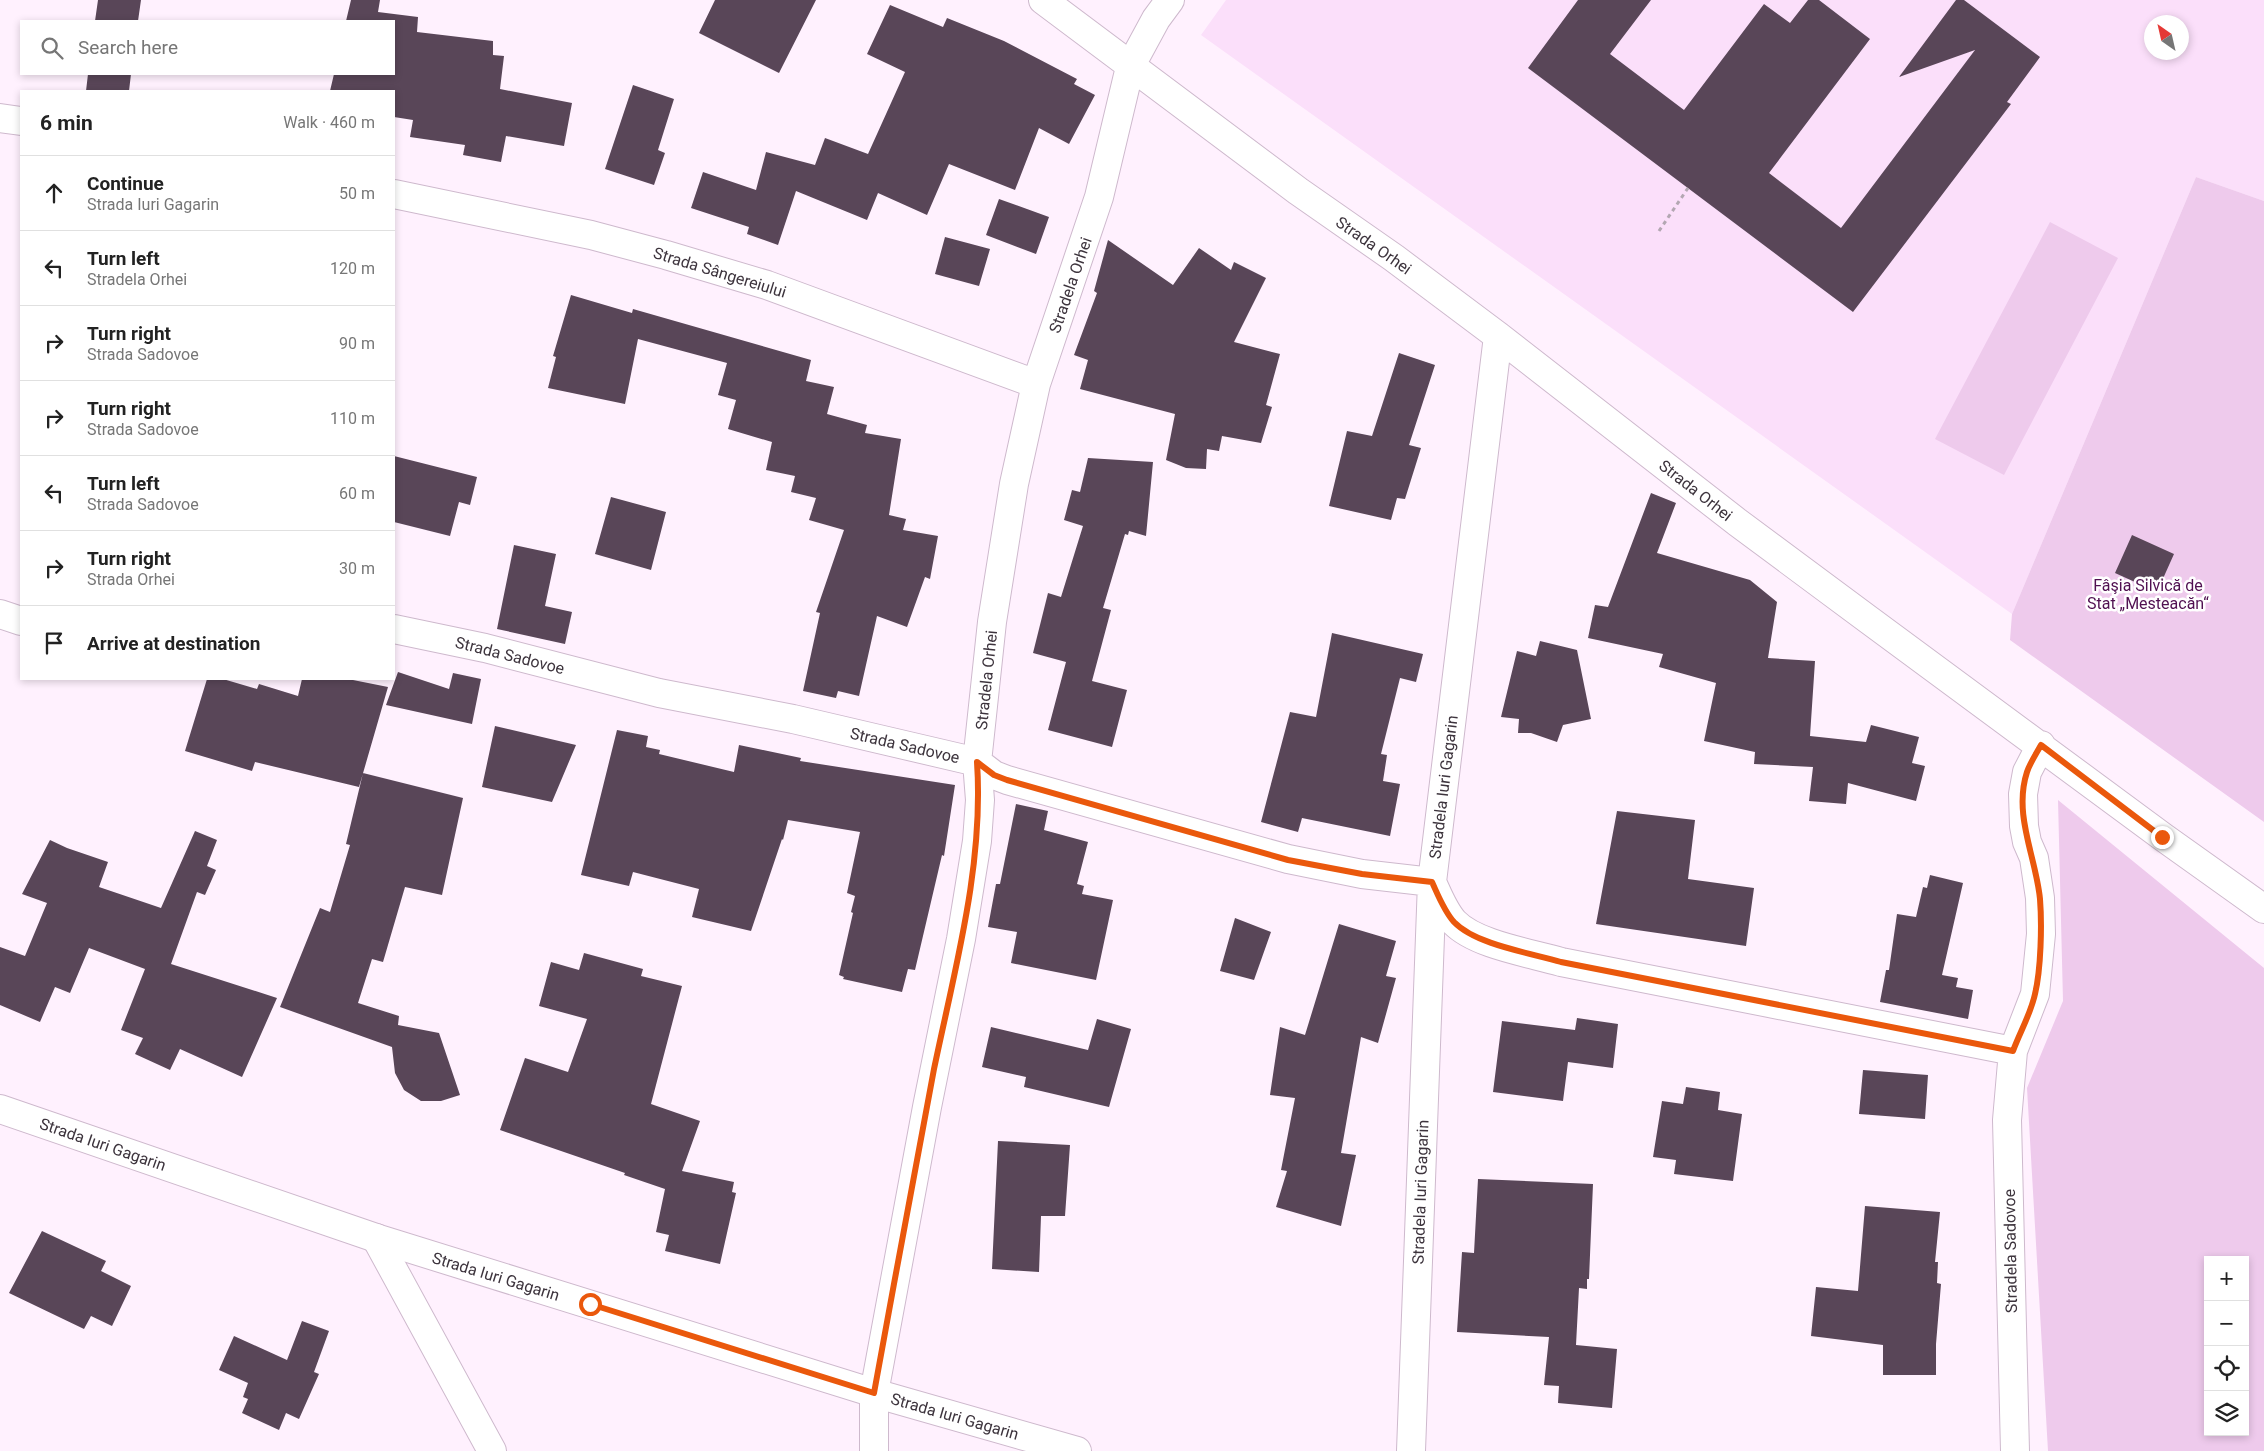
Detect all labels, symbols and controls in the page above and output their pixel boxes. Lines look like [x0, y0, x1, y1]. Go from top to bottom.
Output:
north arrow [2144, 15, 2189, 60]
search box [20, 20, 395, 75]
icon: search [38, 34, 66, 62]
text: Search here [78, 36, 178, 59]
text: 6 min [40, 111, 93, 135]
text: Walk · 460 m [283, 113, 375, 132]
text: Continue [87, 172, 164, 195]
icon: ahead [40, 179, 68, 207]
text: 50 m [339, 184, 375, 203]
text: Strada Iuri Gagarin [87, 195, 219, 214]
street label: Strada Orhei [1332, 212, 1415, 278]
street label: Stradela Orhei [1045, 235, 1096, 336]
street label: Strada Sângereiului [651, 243, 789, 302]
text: Turn left [87, 247, 160, 270]
icon: left [40, 254, 68, 282]
text: 120 m [330, 259, 375, 278]
text: Stradela Orhei [87, 270, 187, 289]
text: Turn right [87, 322, 171, 345]
icon: right [40, 329, 68, 357]
text: 90 m [339, 334, 375, 353]
text: Strada Sadovoe [87, 345, 199, 364]
text: Turn right [87, 397, 171, 420]
icon: right [40, 404, 68, 432]
text: 110 m [330, 409, 375, 428]
text: Strada Sadovoe [87, 420, 199, 439]
street label: Strada Orhei [1655, 456, 1736, 525]
text: Turn left [87, 472, 160, 495]
icon: left [40, 479, 68, 507]
text: 60 m [339, 484, 375, 503]
text: Strada Sadovoe [87, 495, 199, 514]
text: Turn right [87, 547, 171, 570]
icon: right [40, 554, 68, 582]
text: 30 m [339, 559, 375, 578]
text: Strada Orhei [87, 570, 175, 589]
park label: Fâşia Silvică de Stat „Mesteacăn“ [2087, 576, 2209, 613]
icon: arrive [40, 629, 68, 657]
street label: Stradela Orhei [972, 629, 1001, 731]
text: Arrive at destination [87, 632, 260, 655]
street label: Strada Sadovoe [453, 633, 566, 678]
street label: Stradela Iuri Gagarin [1425, 714, 1462, 860]
street label: Strada Sadovoe [848, 724, 961, 767]
route end [2151, 826, 2174, 849]
street label: Strada Iuri Gagarin [37, 1114, 168, 1175]
street label: Stradela Iuri Gagarin [1408, 1119, 1433, 1265]
street label: Stradela Sadovoe [2000, 1189, 2021, 1313]
street label: Strada Iuri Gagarin [430, 1248, 562, 1305]
map controls [2204, 1256, 2249, 1436]
button: + [2204, 1256, 2249, 1301]
route start [579, 1293, 602, 1316]
button: − [2204, 1301, 2249, 1346]
button: locate [2204, 1346, 2249, 1391]
street label: Strada Iuri Gagarin [889, 1389, 1021, 1444]
button: layers [2204, 1391, 2249, 1436]

